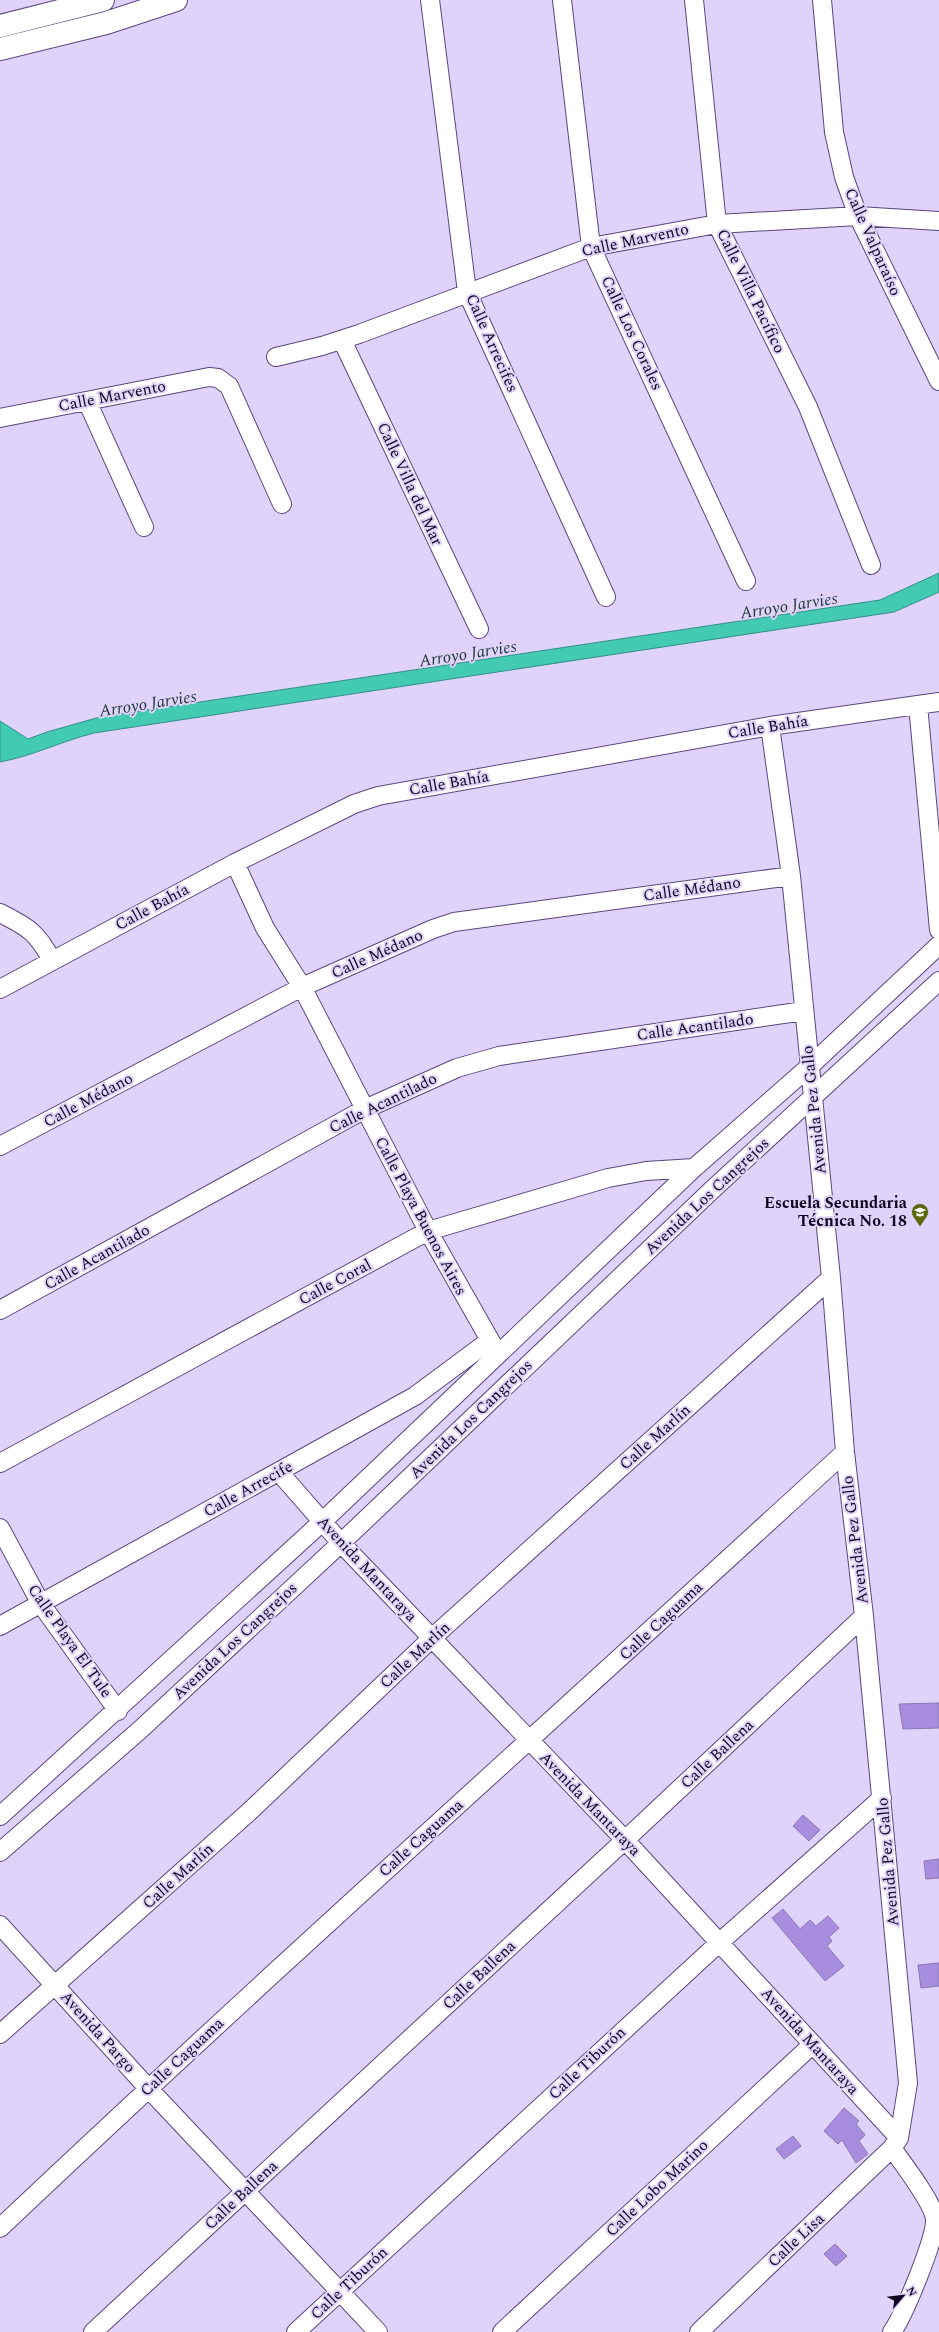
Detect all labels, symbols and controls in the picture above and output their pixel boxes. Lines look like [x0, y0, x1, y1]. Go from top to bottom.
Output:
street label: Calle Valparaíso [838, 184, 908, 300]
street label: Calle Marvento [579, 217, 691, 263]
street label: Calle Villa Pacífico [710, 225, 792, 357]
street label: Calle Los Corales [595, 272, 669, 394]
street label: Calle Arrecifes [460, 290, 524, 396]
street label: Calle Marvento [56, 374, 168, 418]
street label: Calle Villa del Mar [371, 418, 449, 550]
water label: Arroyo Jarvies [738, 585, 839, 627]
water label: Arroyo Jarvies [417, 633, 518, 675]
water label: Arroyo Jarvies [97, 683, 198, 725]
street label: Calle Bahía [726, 709, 810, 745]
street label: Calle Bahía [407, 764, 491, 802]
street label: Calle Médano [642, 870, 742, 908]
street label: Calle Bahía [111, 877, 193, 937]
street label: Calle Médano [327, 923, 427, 985]
street label: Calle Acantilado [635, 1007, 755, 1047]
street label: Avenida Pez Gallo [795, 1044, 833, 1176]
street label: Calle Médano [39, 1066, 137, 1134]
street label: Calle Acantilado [325, 1066, 441, 1140]
street label: Calle Playa Buenos Aires [369, 1132, 473, 1300]
street label: Avenida Los Cangrejos [639, 1132, 775, 1260]
place label: Escuela Secundaria Técnica No. 18 [764, 1191, 908, 1233]
school or university icon: Escuela Secundaria Técnica No. 18 [910, 1202, 930, 1227]
street label: Calle Acantilado [40, 1218, 154, 1296]
street label: Calle Coral [294, 1253, 376, 1311]
street label: Avenida Los Cangrejos [404, 1354, 538, 1484]
street label: Calle Marlín [614, 1398, 696, 1476]
street label: Calle Arrecife [199, 1455, 297, 1523]
street label: Avenida Pez Gallo [835, 1474, 875, 1606]
street label: Avenida Mantaraya [311, 1511, 423, 1628]
street label: Calle Caguama [614, 1576, 708, 1666]
street label: Avenida Los Cangrejos [167, 1577, 303, 1705]
street label: Calle Playa El Tule [22, 1579, 118, 1703]
street label: Calle Marlín [374, 1616, 456, 1694]
street label: Calle Ballena [675, 1713, 759, 1794]
street label: Avenida Mantaraya [534, 1746, 647, 1862]
street label: Calle Caguama [373, 1793, 469, 1883]
street label: Avenida Pez Gallo [870, 1797, 906, 1927]
street label: Calle Marlín [137, 1837, 219, 1915]
street label: Calle Ballena [437, 1934, 521, 2015]
street label: Avenida Mantaraya [755, 1982, 865, 2100]
street label: Avenida Pargo [55, 1986, 141, 2078]
street label: Calle Caguama [135, 2012, 229, 2102]
street label: Calle Tiburón [543, 2021, 631, 2105]
street label: Calle Lobo Marino [600, 2134, 714, 2242]
street label: Calle Ballena [199, 2154, 283, 2235]
street label: Calle Lisa [762, 2207, 830, 2273]
street label: Calle Tiburón [305, 2241, 393, 2325]
north arrow [883, 2276, 923, 2316]
text: N [902, 2284, 921, 2300]

